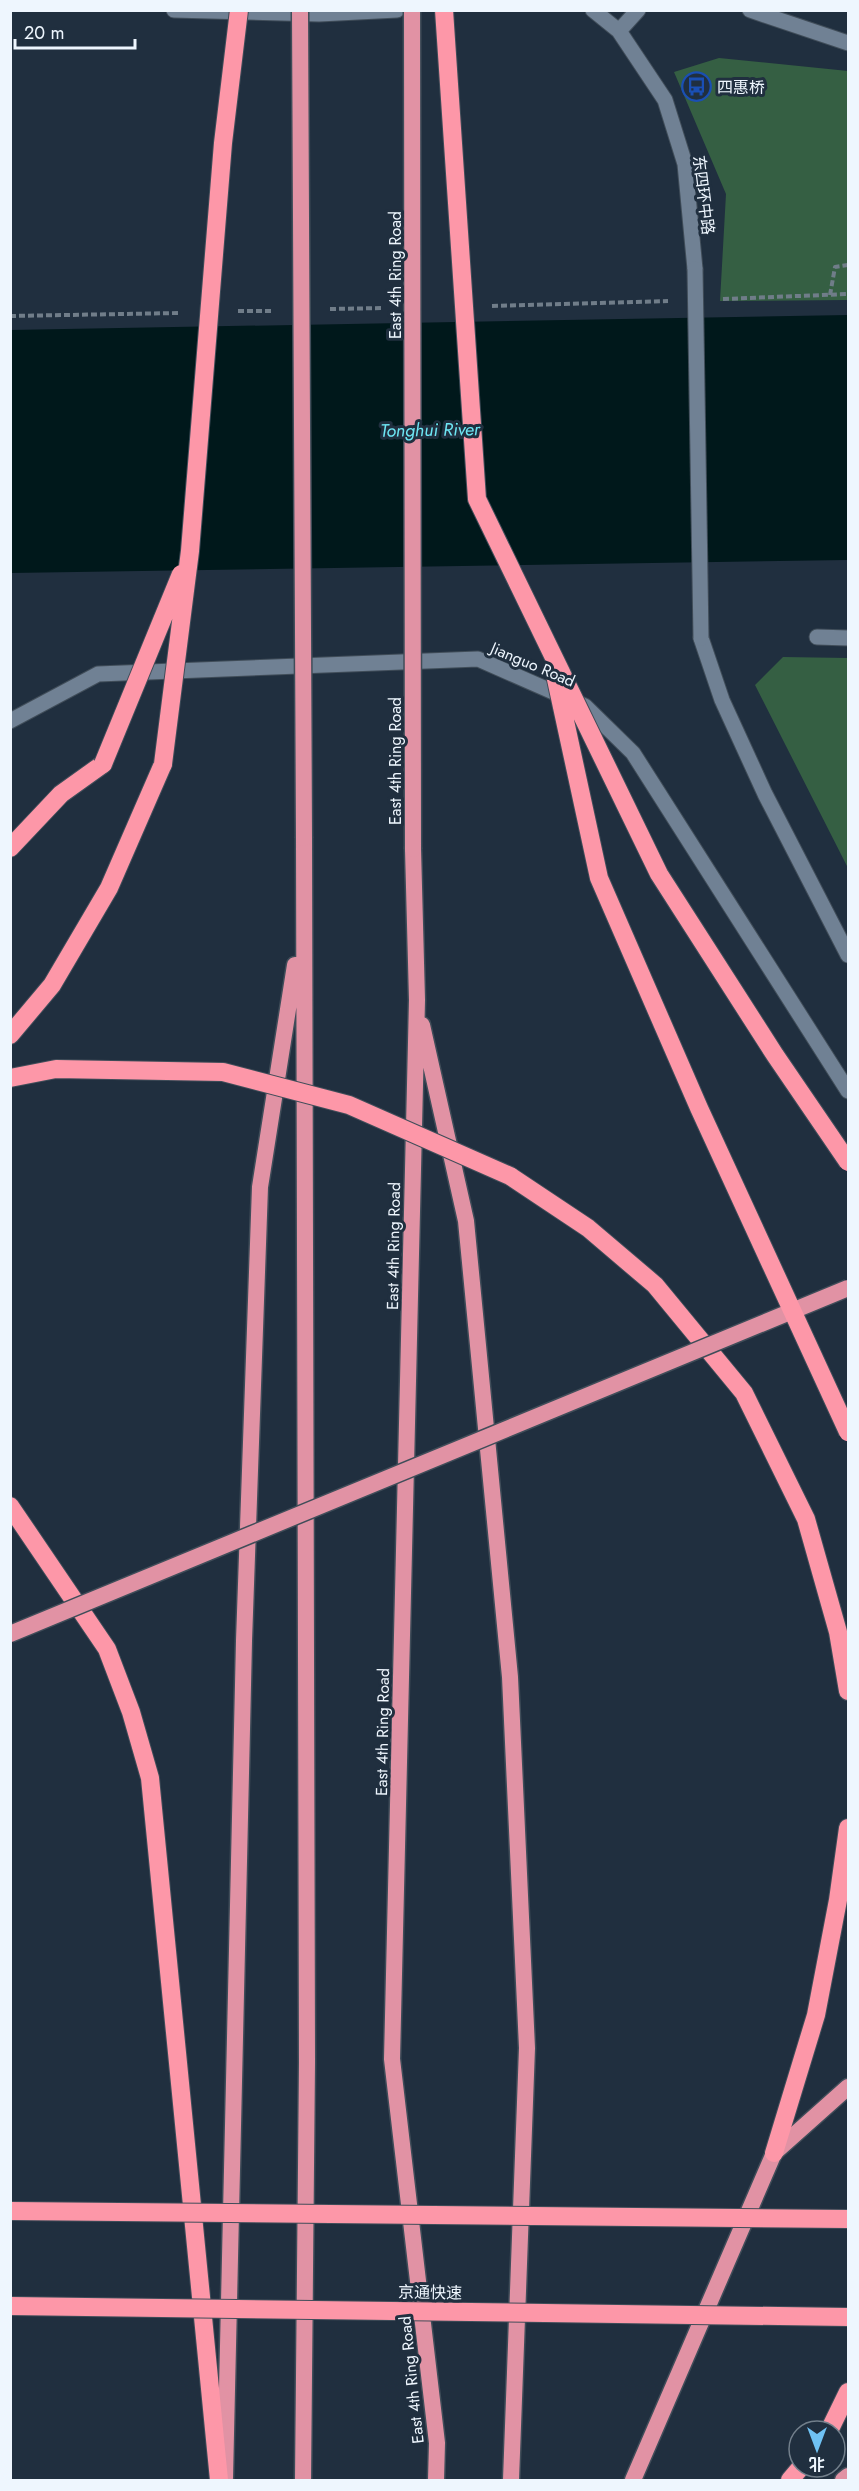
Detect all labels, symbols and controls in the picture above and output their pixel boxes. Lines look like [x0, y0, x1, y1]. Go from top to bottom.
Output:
scale bar [15, 12, 135, 50]
text: 20 m [24, 20, 64, 46]
bus stop icon: 四惠桥 [680, 71, 712, 103]
place label: 四惠桥 [717, 76, 765, 99]
street label: 东四环中路 [687, 154, 720, 236]
street label: East 4th Ring Road [384, 211, 407, 339]
water label: Tonghui River [380, 416, 481, 444]
street label: Jianguo Road [485, 636, 579, 693]
street label: East 4th Ring Road [384, 697, 407, 825]
street label: East 4th Ring Road [381, 1182, 406, 1310]
street label: East 4th Ring Road [370, 1668, 395, 1796]
street label: 京通快速 [398, 2280, 462, 2305]
street label: East 4th Ring Road [393, 2315, 430, 2445]
north arrow [787, 2419, 847, 2479]
text: 北 [809, 2452, 825, 2475]

